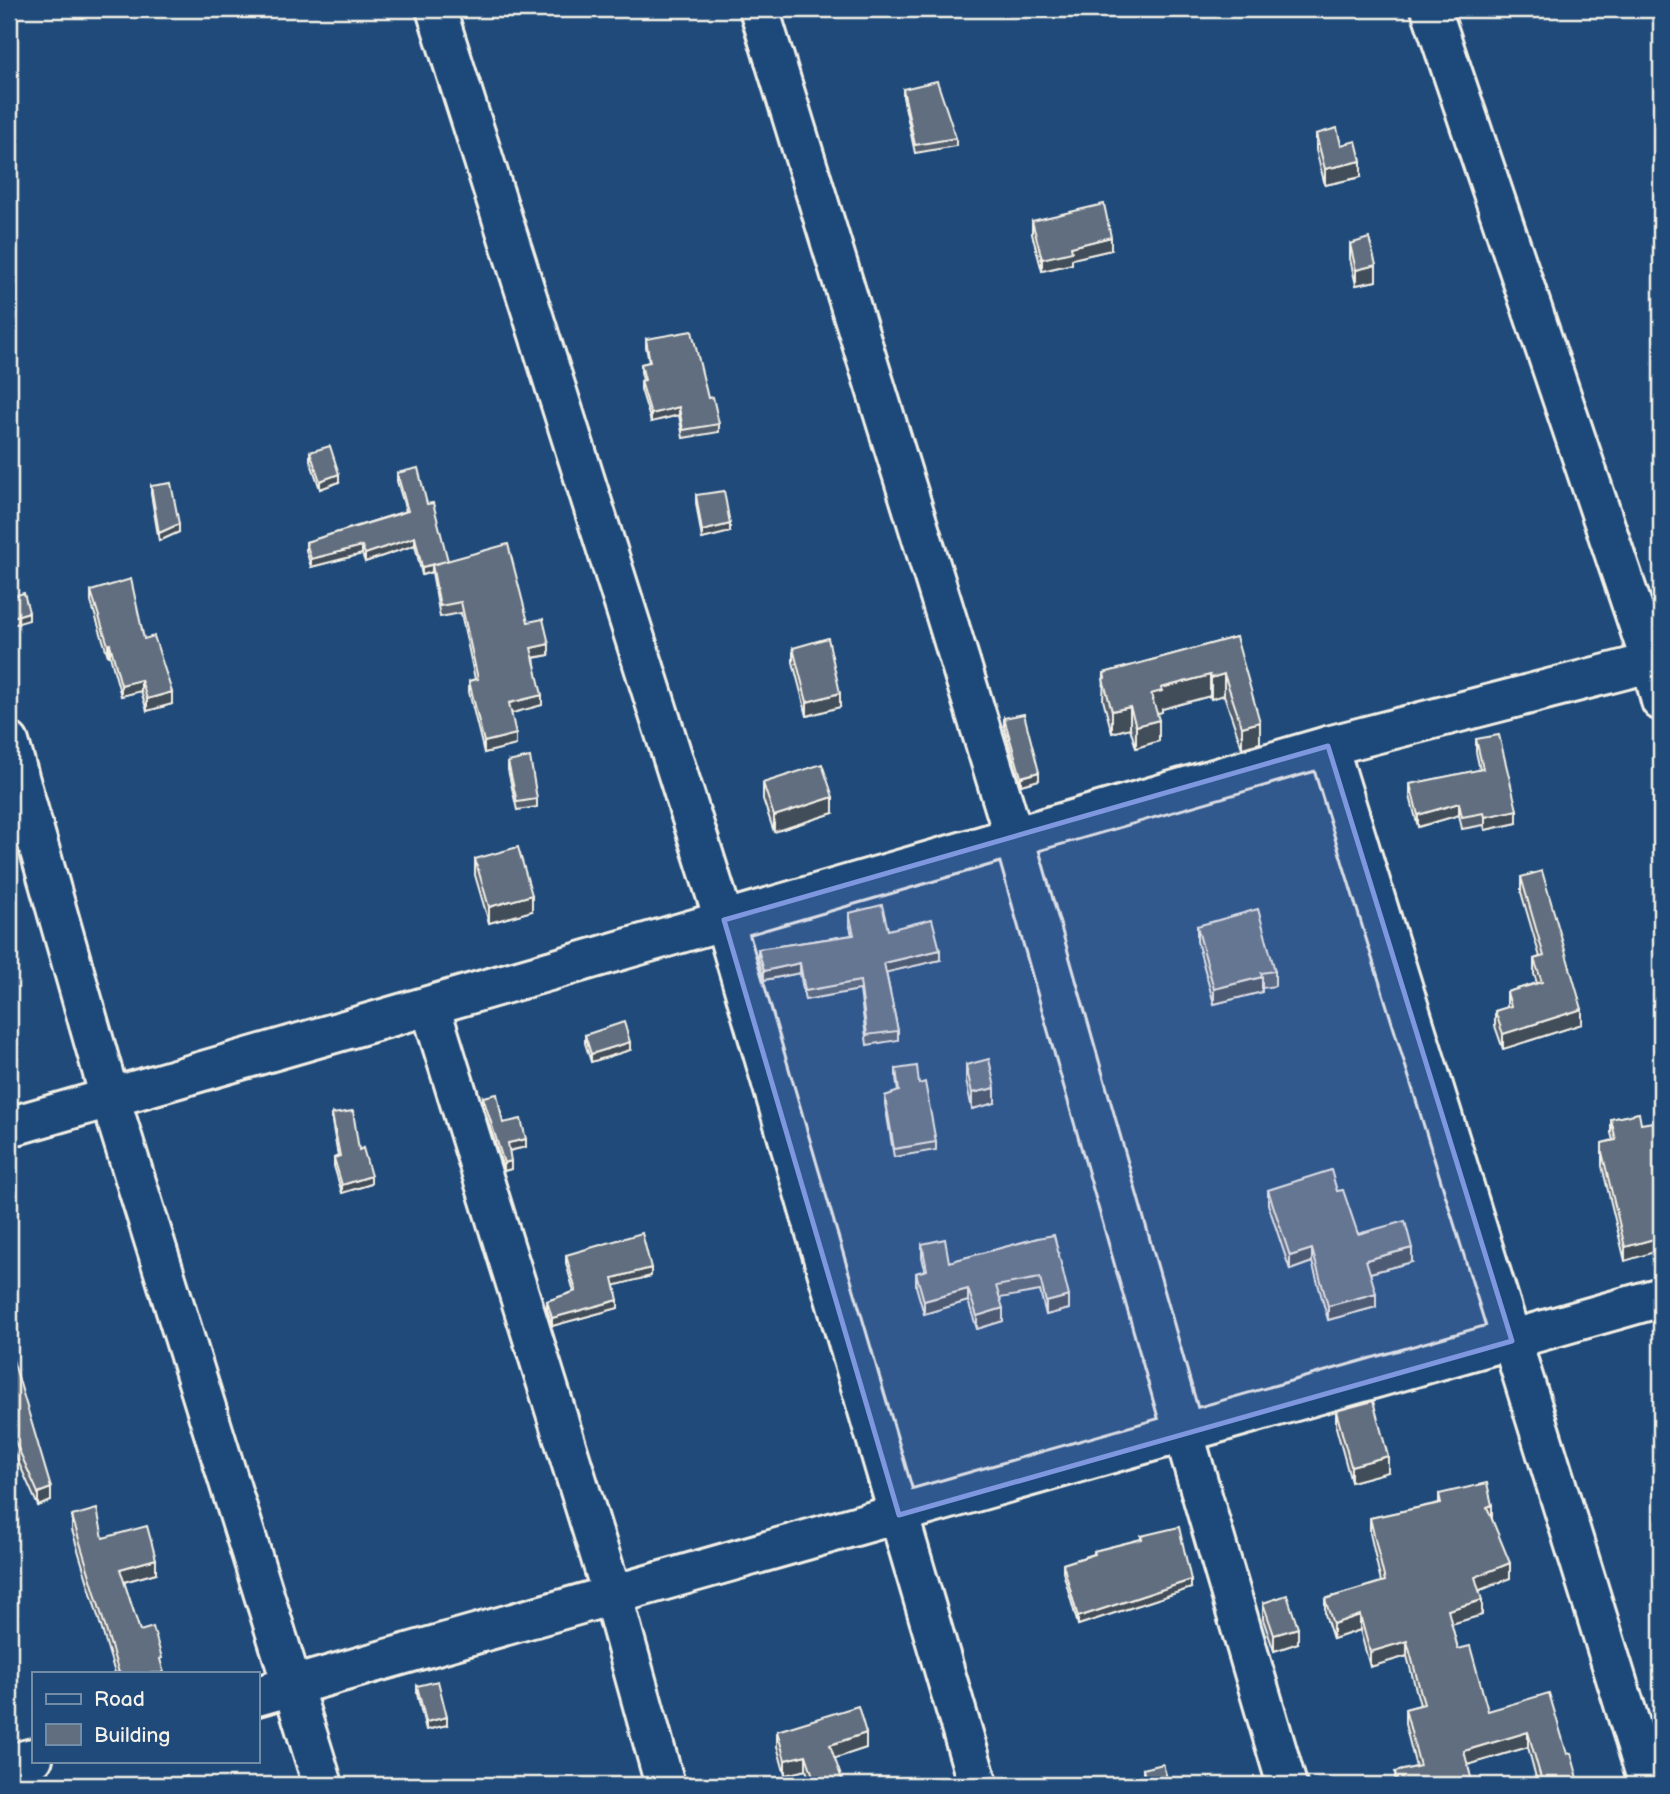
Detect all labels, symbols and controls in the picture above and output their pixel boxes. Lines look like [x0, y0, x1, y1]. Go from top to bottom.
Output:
legend [32, 1672, 259, 1762]
text: Road [94, 1687, 145, 1712]
text: Building [94, 1723, 170, 1748]

